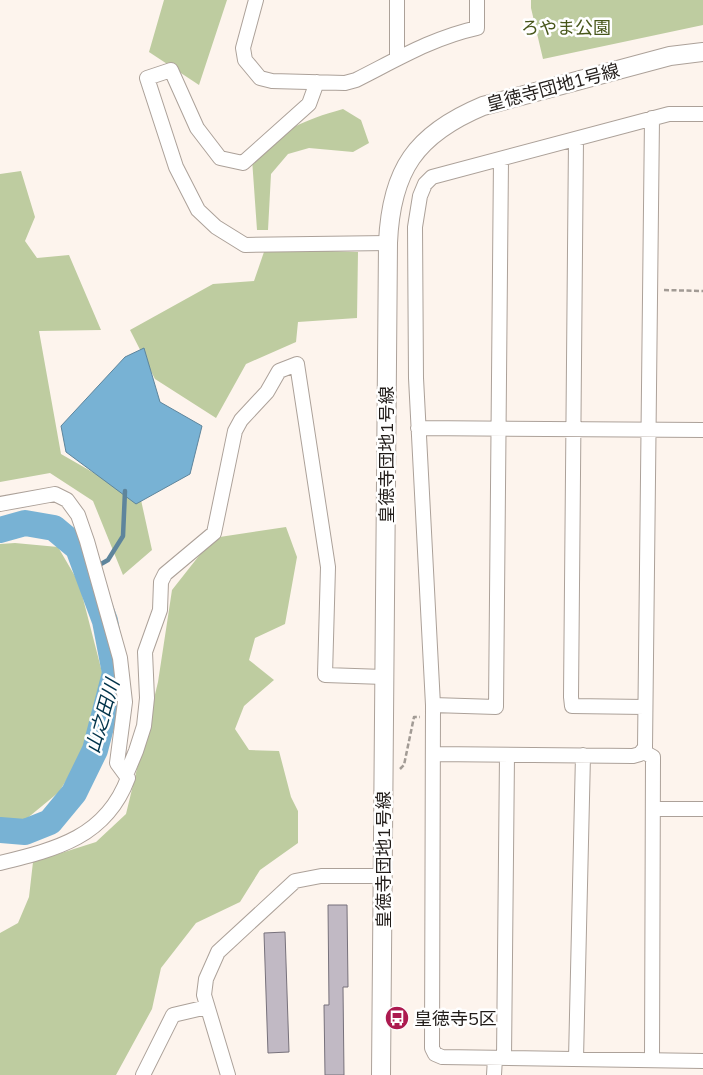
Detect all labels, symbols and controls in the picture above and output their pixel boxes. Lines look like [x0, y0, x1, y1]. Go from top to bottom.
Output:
park label: ろやま公園 [521, 16, 611, 39]
street label: 皇徳寺団地1号線 [484, 58, 622, 116]
street label: 皇徳寺団地1号線 [375, 387, 398, 523]
water label: 山之田川 [80, 674, 125, 756]
street label: 皇徳寺団地1号線 [372, 792, 395, 928]
bus stop icon: 皇徳寺5区 [384, 1005, 410, 1031]
place label: 皇徳寺5区 [414, 1007, 497, 1030]

